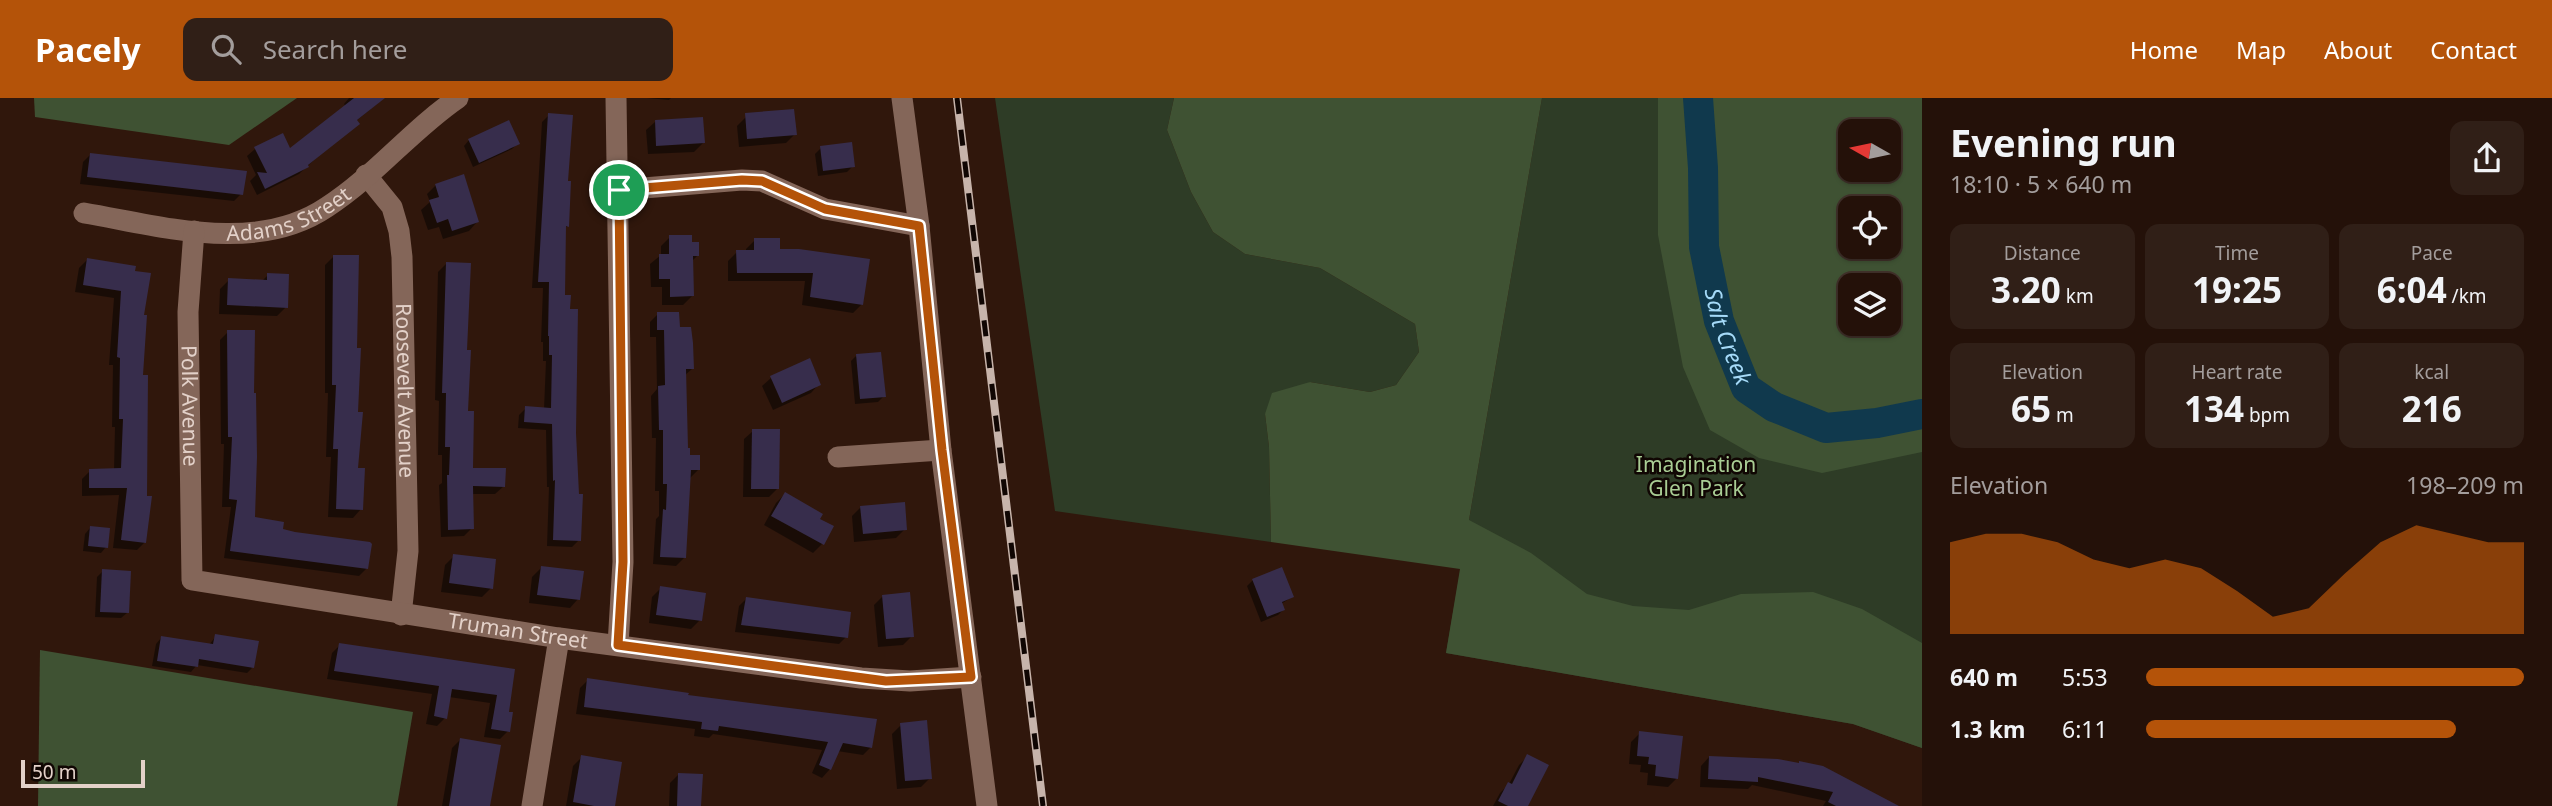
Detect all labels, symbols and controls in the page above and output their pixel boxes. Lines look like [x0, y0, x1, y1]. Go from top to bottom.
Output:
search box [183, 18, 673, 81]
text: Pacely [35, 27, 141, 72]
icon: search [207, 30, 245, 68]
text: Search here [263, 31, 407, 67]
text: Home [2130, 33, 2198, 66]
text: Map [2236, 33, 2286, 66]
text: About [2324, 33, 2392, 66]
text: Contact [2430, 33, 2517, 66]
text: Evening run [1950, 116, 2177, 168]
north arrow [1838, 119, 1900, 182]
map controls [1838, 119, 1901, 336]
button: share [2450, 121, 2524, 195]
pin [589, 160, 649, 220]
text: 18:10 · 5 × 640 m [1950, 168, 2132, 200]
icon: arrive [600, 171, 638, 209]
street label: Adams Street [226, 180, 357, 247]
button: locate [1838, 196, 1901, 259]
text: Distance [2004, 240, 2081, 266]
text: Time [2215, 240, 2259, 266]
text: Pace [2411, 240, 2453, 266]
text: 3.20 [1991, 266, 2061, 313]
text: 19:25 [2192, 266, 2282, 313]
text: 6:04 [2377, 266, 2447, 313]
button: layers [1838, 273, 1901, 336]
text: km [2061, 283, 2094, 309]
text: /km [2447, 283, 2487, 309]
water label: Salt Creek [1698, 285, 1761, 391]
street label: Roosevelt Avenue [390, 303, 422, 478]
street label: Polk Avenue [175, 345, 205, 467]
text: Elevation [2002, 359, 2083, 385]
text: Heart rate [2192, 359, 2282, 385]
text: kcal [2414, 359, 2449, 385]
text: 65 [2011, 385, 2051, 432]
text: 134 [2184, 385, 2244, 432]
text: 216 [2402, 385, 2462, 432]
text: m [2051, 402, 2074, 428]
text: bpm [2244, 402, 2290, 428]
park label: Imagination Glen Park [1636, 450, 1756, 502]
text: Elevation [1950, 469, 2048, 501]
text: 198–209 m [2406, 469, 2524, 501]
street label: Truman Street [446, 606, 590, 655]
text: 640 m [1950, 661, 2018, 693]
text: 5:53 [2062, 661, 2108, 693]
text: 1.3 km [1950, 713, 2025, 745]
text: 6:11 [2062, 713, 2108, 745]
scale bar [21, 757, 145, 789]
text: 50 m [32, 759, 76, 785]

